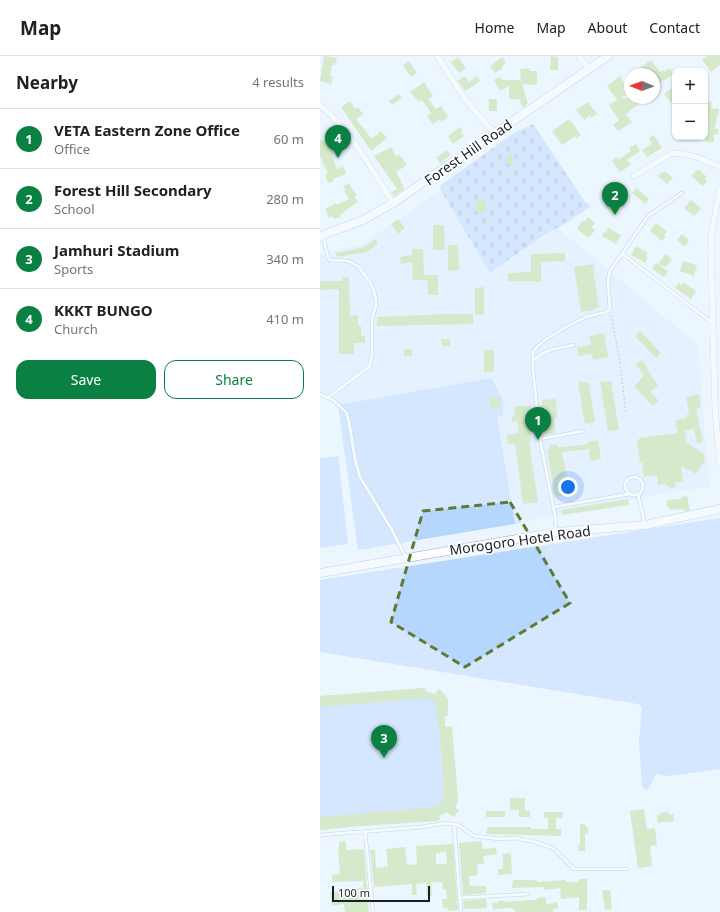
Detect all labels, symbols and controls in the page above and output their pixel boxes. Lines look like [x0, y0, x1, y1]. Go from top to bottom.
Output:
text: Map [20, 15, 61, 41]
text: Home [475, 18, 514, 37]
text: Map [536, 18, 566, 37]
text: About [588, 18, 627, 37]
text: Contact [649, 18, 700, 37]
north arrow [624, 68, 660, 104]
map controls [672, 68, 708, 140]
button: + [672, 68, 708, 104]
text: Nearby [16, 71, 78, 94]
text: 4 results [252, 73, 304, 91]
button: − [672, 104, 708, 140]
street label: Forest Hill Road [420, 115, 516, 189]
text: VETA Eastern Zone Office [54, 120, 240, 140]
pin: 4 [325, 125, 351, 158]
text: 1 [25, 130, 33, 148]
text: 60 m [274, 130, 304, 148]
text: Office [54, 140, 90, 158]
text: Forest Hill Secondary [54, 180, 212, 200]
pin: 2 [602, 182, 628, 215]
text: 2 [25, 190, 33, 208]
text: 280 m [266, 190, 304, 208]
text: School [54, 200, 95, 218]
text: Jamhuri Stadium [54, 240, 179, 260]
text: 3 [25, 250, 33, 268]
text: 340 m [266, 250, 304, 268]
text: Sports [54, 260, 93, 278]
text: KKKT BUNGO [54, 300, 153, 320]
text: 4 [25, 310, 33, 328]
text: 410 m [266, 310, 304, 328]
text: Church [54, 320, 98, 338]
button: Save [16, 360, 156, 399]
button: Share [164, 360, 304, 399]
pin: 1 [525, 407, 551, 440]
your location [558, 477, 578, 497]
street label: Morogoro Hotel Road [448, 521, 592, 559]
pin: 3 [371, 725, 397, 758]
scale bar [332, 884, 430, 903]
text: 100 m [338, 885, 370, 900]

